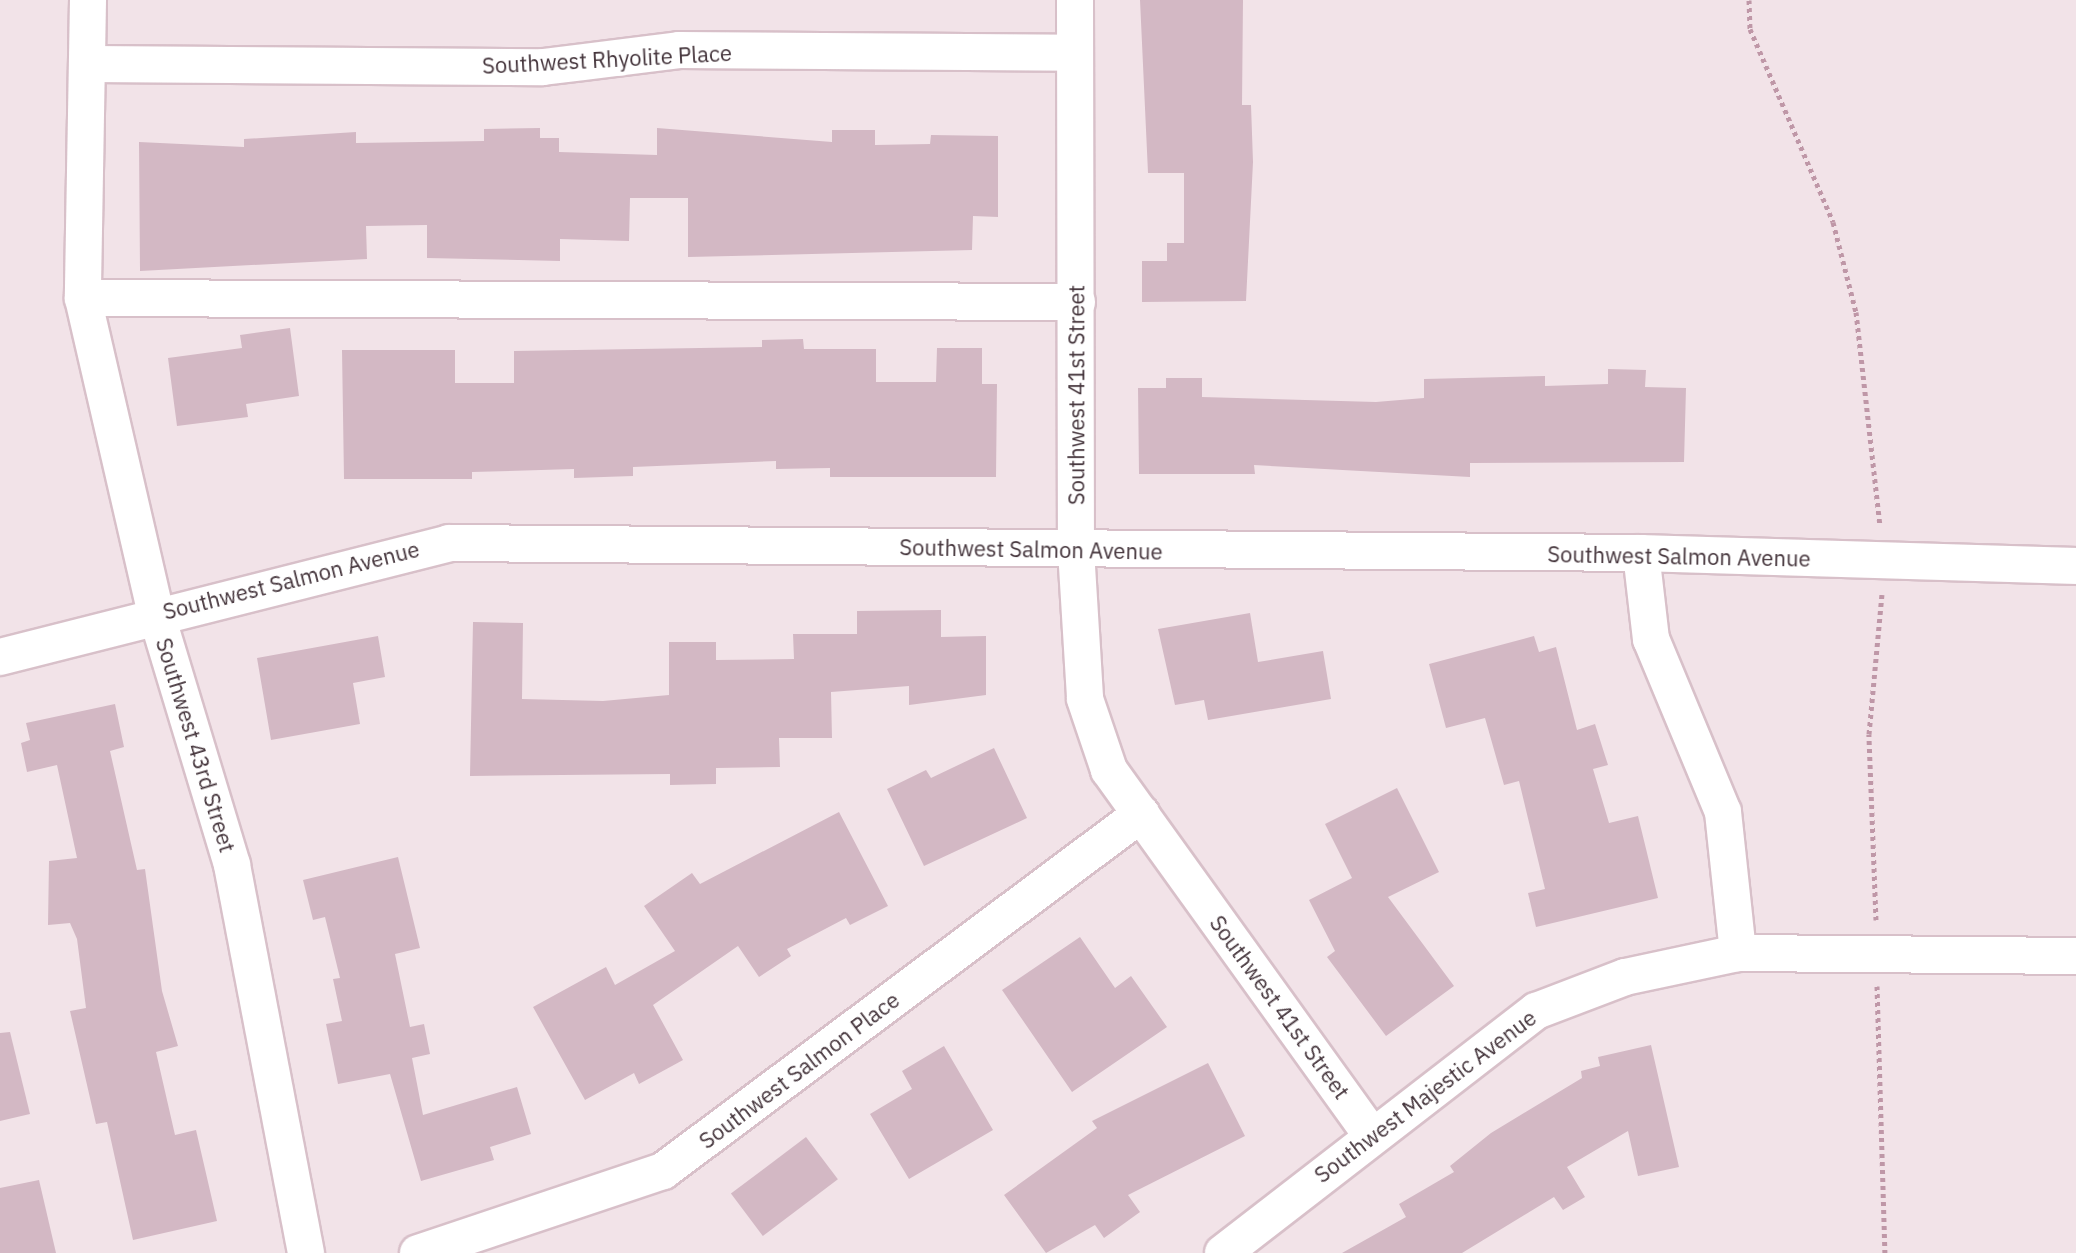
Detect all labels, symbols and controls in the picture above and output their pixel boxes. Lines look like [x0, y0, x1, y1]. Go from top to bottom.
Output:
street label: Southwest Rhyolite Place [481, 39, 733, 79]
street label: Southwest 41st Street [1063, 285, 1089, 505]
street label: Southwest Salmon Avenue [899, 534, 1163, 564]
street label: Southwest Salmon Avenue [160, 535, 422, 625]
street label: Southwest Salmon Avenue [1547, 541, 1811, 571]
street label: Southwest 43rd Street [151, 635, 241, 855]
street label: Southwest 41st Street [1205, 910, 1355, 1104]
street label: Southwest Salmon Place [694, 986, 904, 1154]
street label: Southwest Majestic Avenue [1309, 1004, 1541, 1188]

